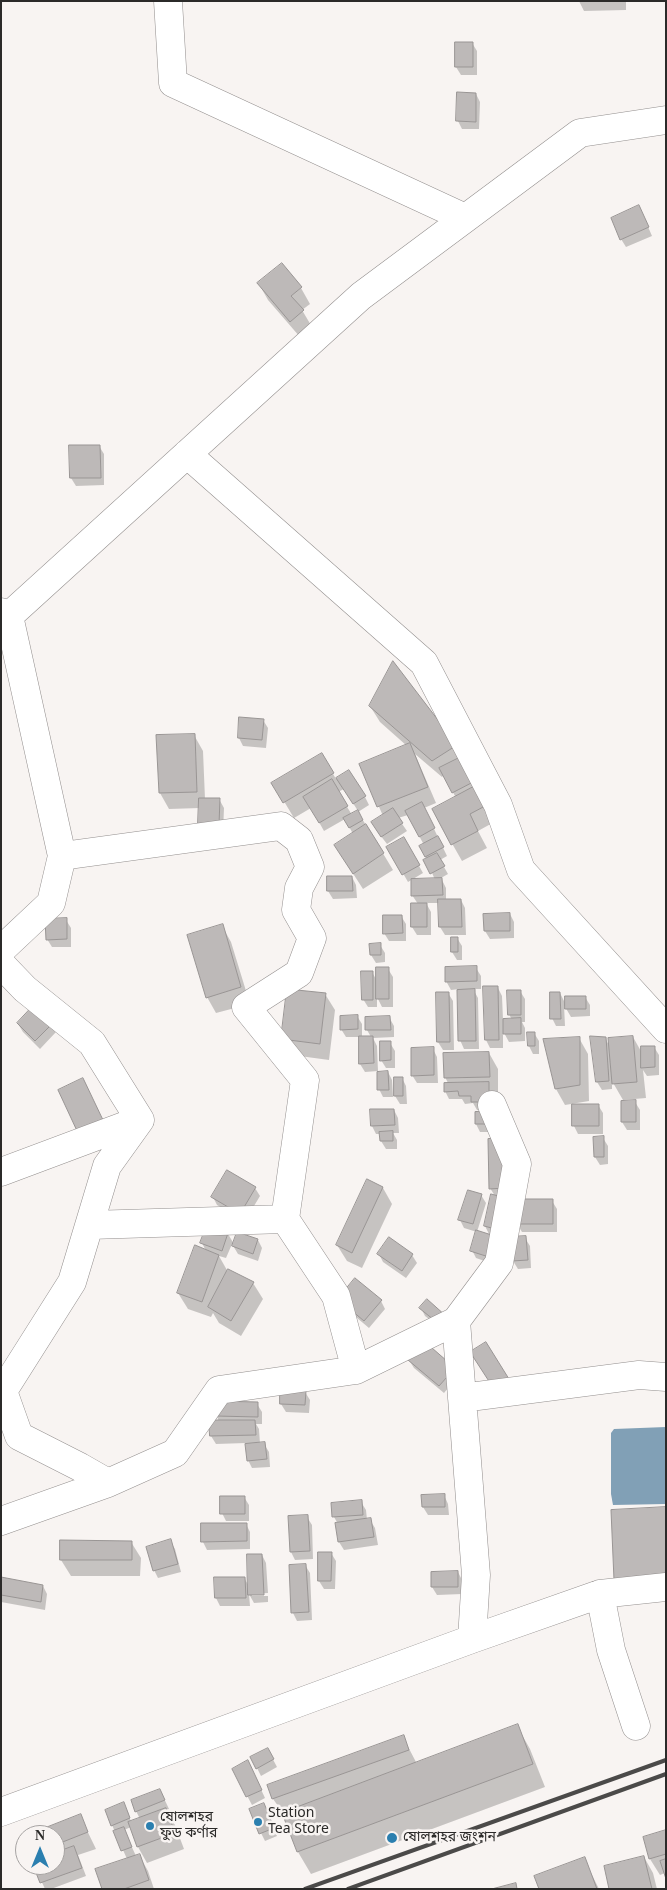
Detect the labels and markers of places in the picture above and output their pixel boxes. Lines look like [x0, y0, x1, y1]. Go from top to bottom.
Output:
place label: Station Tea Store [268, 1806, 329, 1838]
place label: ষোলশহর ফুড কর্ণার [160, 1810, 217, 1842]
marker: Station Tea Store [252, 1816, 264, 1828]
marker: ষোলশহর ফুড কর্ণার [144, 1820, 156, 1832]
place label: ষোলশহর জংশন [403, 1830, 496, 1846]
marker: ষোলশহর জংশন [385, 1831, 399, 1845]

